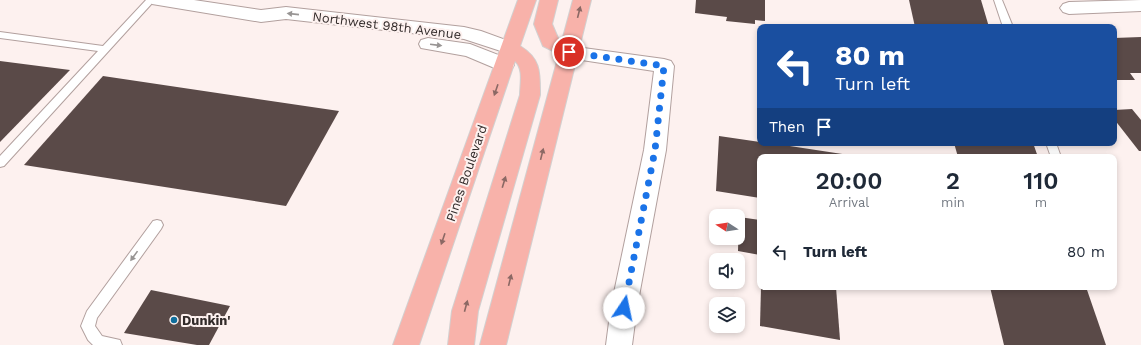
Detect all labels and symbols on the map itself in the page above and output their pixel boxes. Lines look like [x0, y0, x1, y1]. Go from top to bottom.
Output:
one-way arrow [576, 6, 582, 18]
street label: Northwest 98th Avenue [312, 9, 462, 42]
one-way arrow [287, 11, 299, 17]
pin [552, 35, 586, 69]
one-way arrow [430, 42, 442, 48]
one-way arrow [492, 84, 498, 96]
street label: Pines Boulevard [443, 123, 490, 223]
one-way arrow [540, 148, 546, 160]
one-way arrow [501, 176, 507, 188]
north arrow [709, 209, 745, 245]
one-way arrow [440, 233, 446, 245]
one-way arrow [130, 251, 139, 262]
one-way arrow [507, 274, 513, 286]
position arrow [603, 287, 645, 329]
one-way arrow [464, 300, 470, 313]
place label: Dunkin' [182, 313, 231, 328]
marker: Dunkin' [169, 315, 179, 325]

